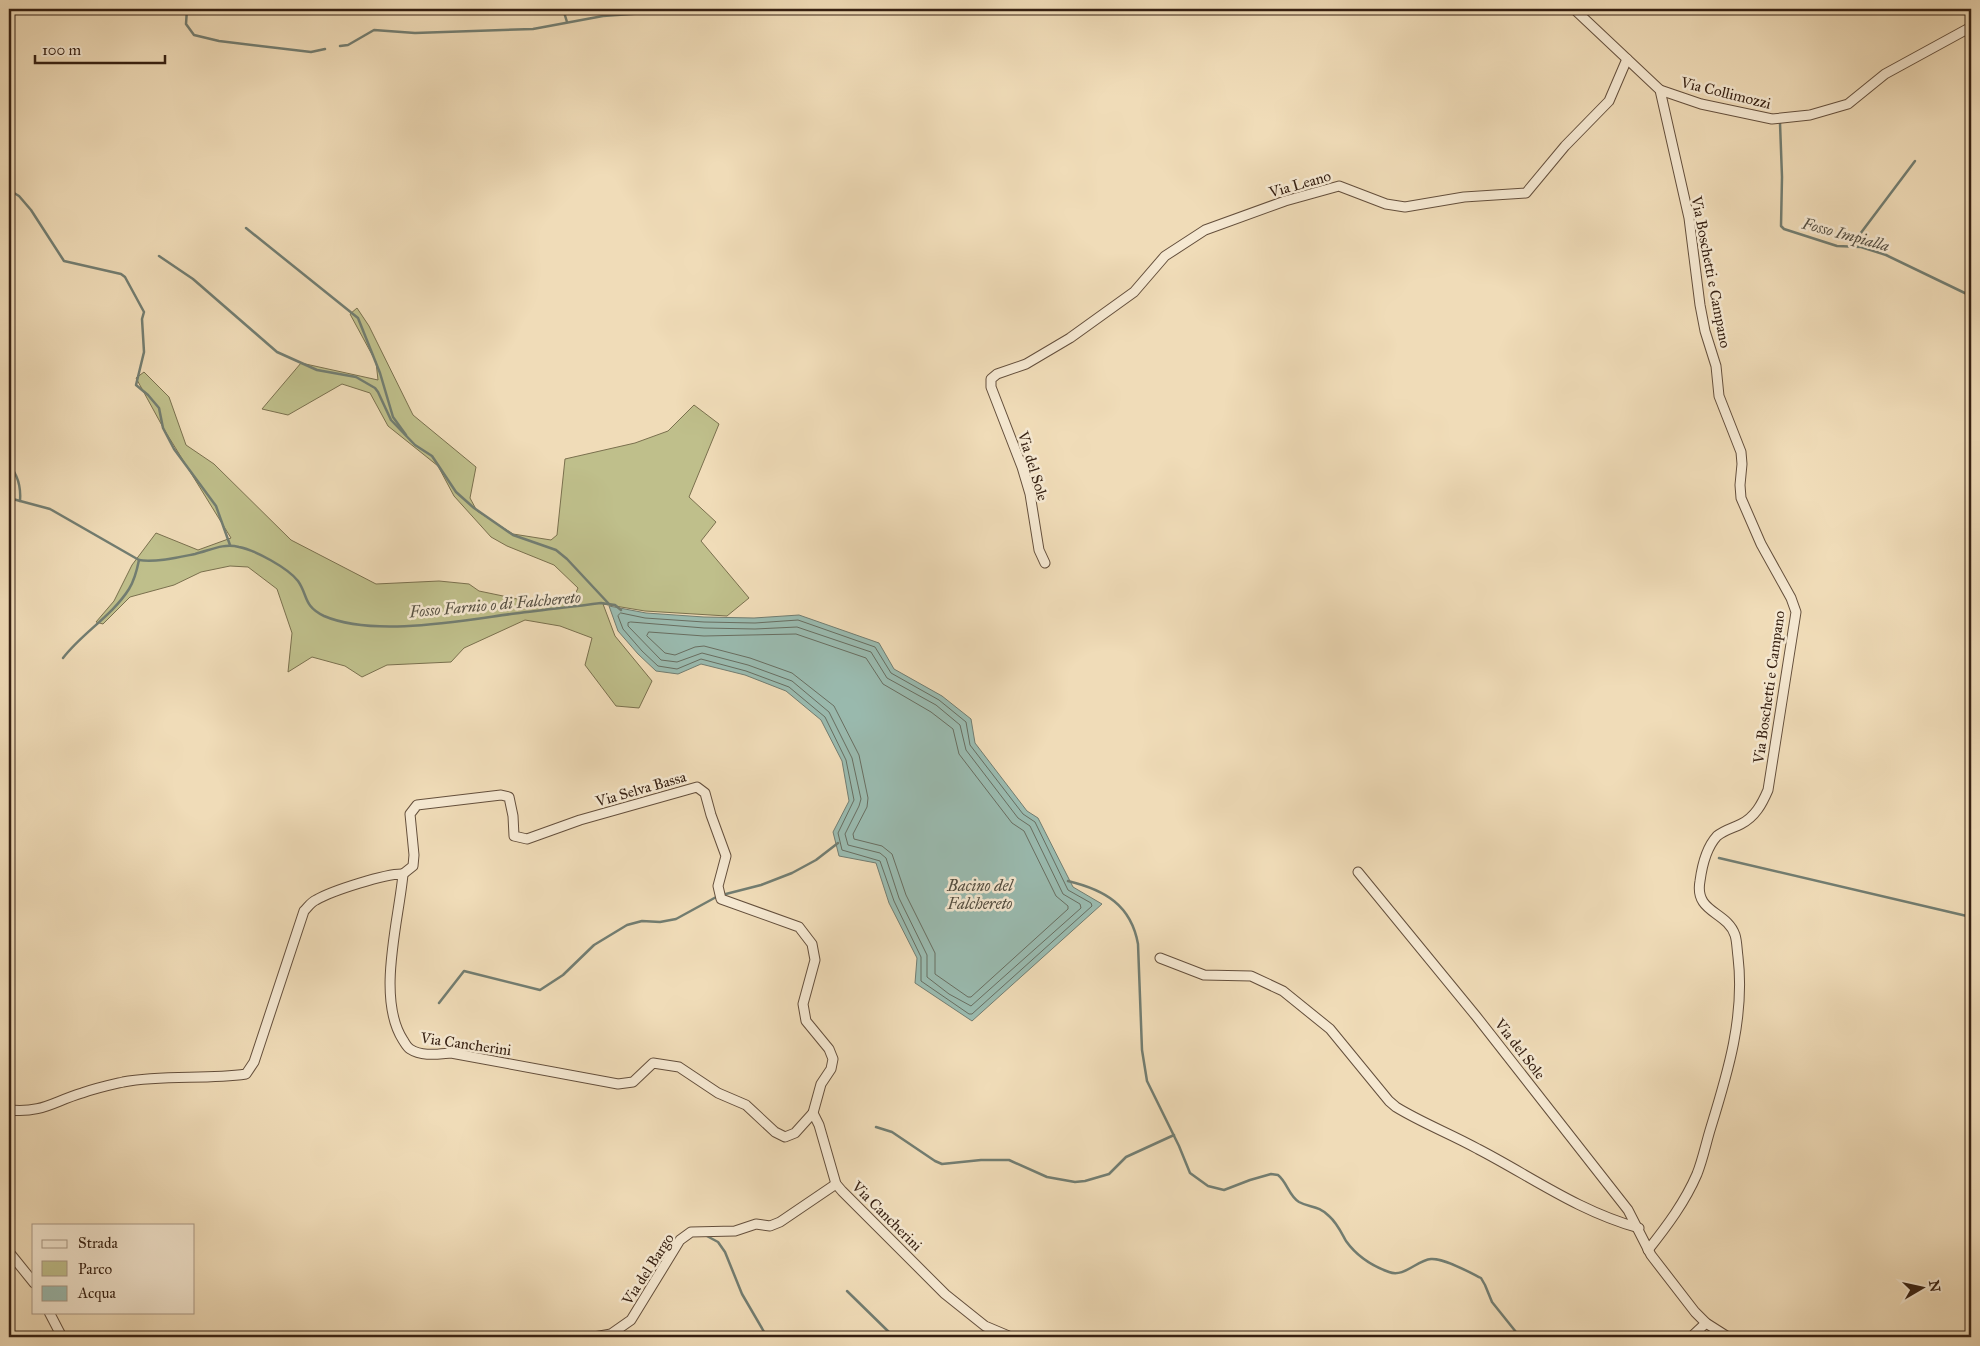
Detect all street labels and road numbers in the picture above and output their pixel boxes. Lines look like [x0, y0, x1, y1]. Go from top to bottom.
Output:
street label: Via Collimozzi [1678, 73, 1773, 113]
street label: Via Leano [1266, 167, 1333, 202]
street label: Via Boschetti e Campano [1687, 194, 1735, 350]
street label: Via del Sole [1014, 428, 1052, 503]
street label: Via Boschetti e Campano [1749, 609, 1789, 766]
street label: Via Selva Bassa [593, 767, 689, 811]
street label: Via del Sole [1490, 1014, 1549, 1083]
street label: Via Cancherini [418, 1029, 513, 1059]
street label: Via Cancherini [848, 1177, 926, 1255]
street label: Via del Bargo [618, 1230, 678, 1309]

